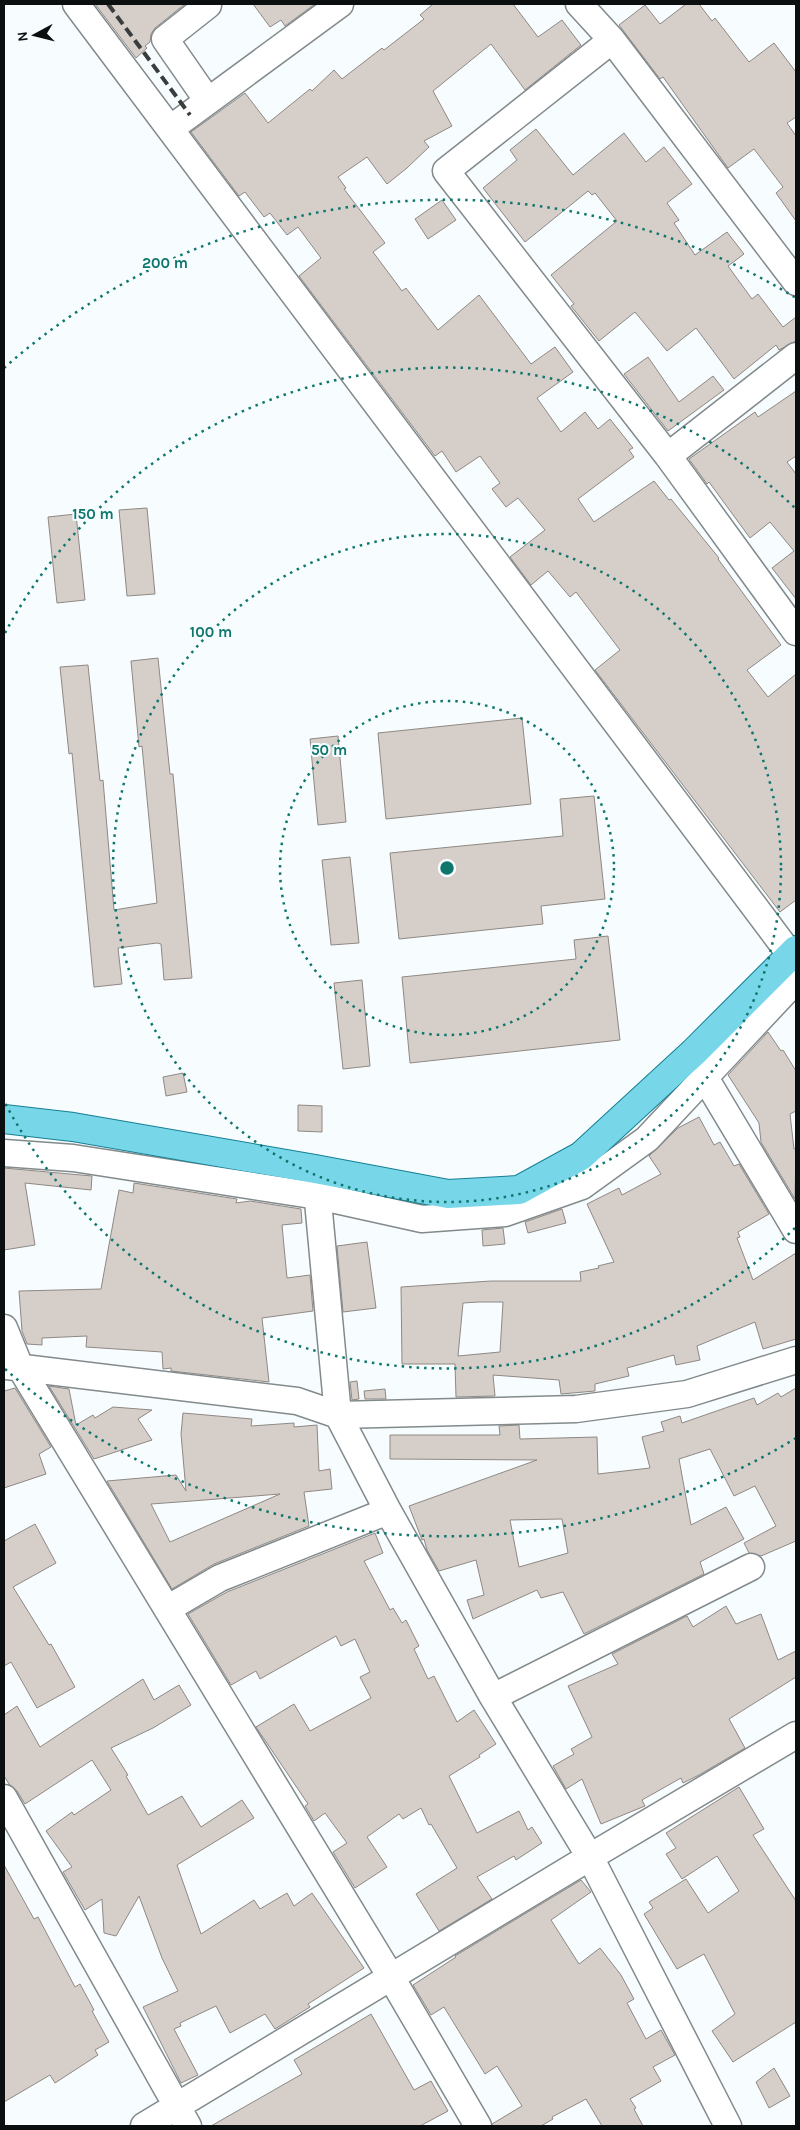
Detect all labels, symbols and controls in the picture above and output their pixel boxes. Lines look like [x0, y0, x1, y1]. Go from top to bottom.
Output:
north arrow [10, 10, 60, 60]
text: N [14, 31, 32, 43]
text: 200 m [142, 254, 188, 272]
text: 150 m [72, 505, 114, 523]
text: 100 m [190, 623, 232, 641]
text: 50 m [311, 741, 347, 759]
centre of rings [438, 859, 456, 877]

